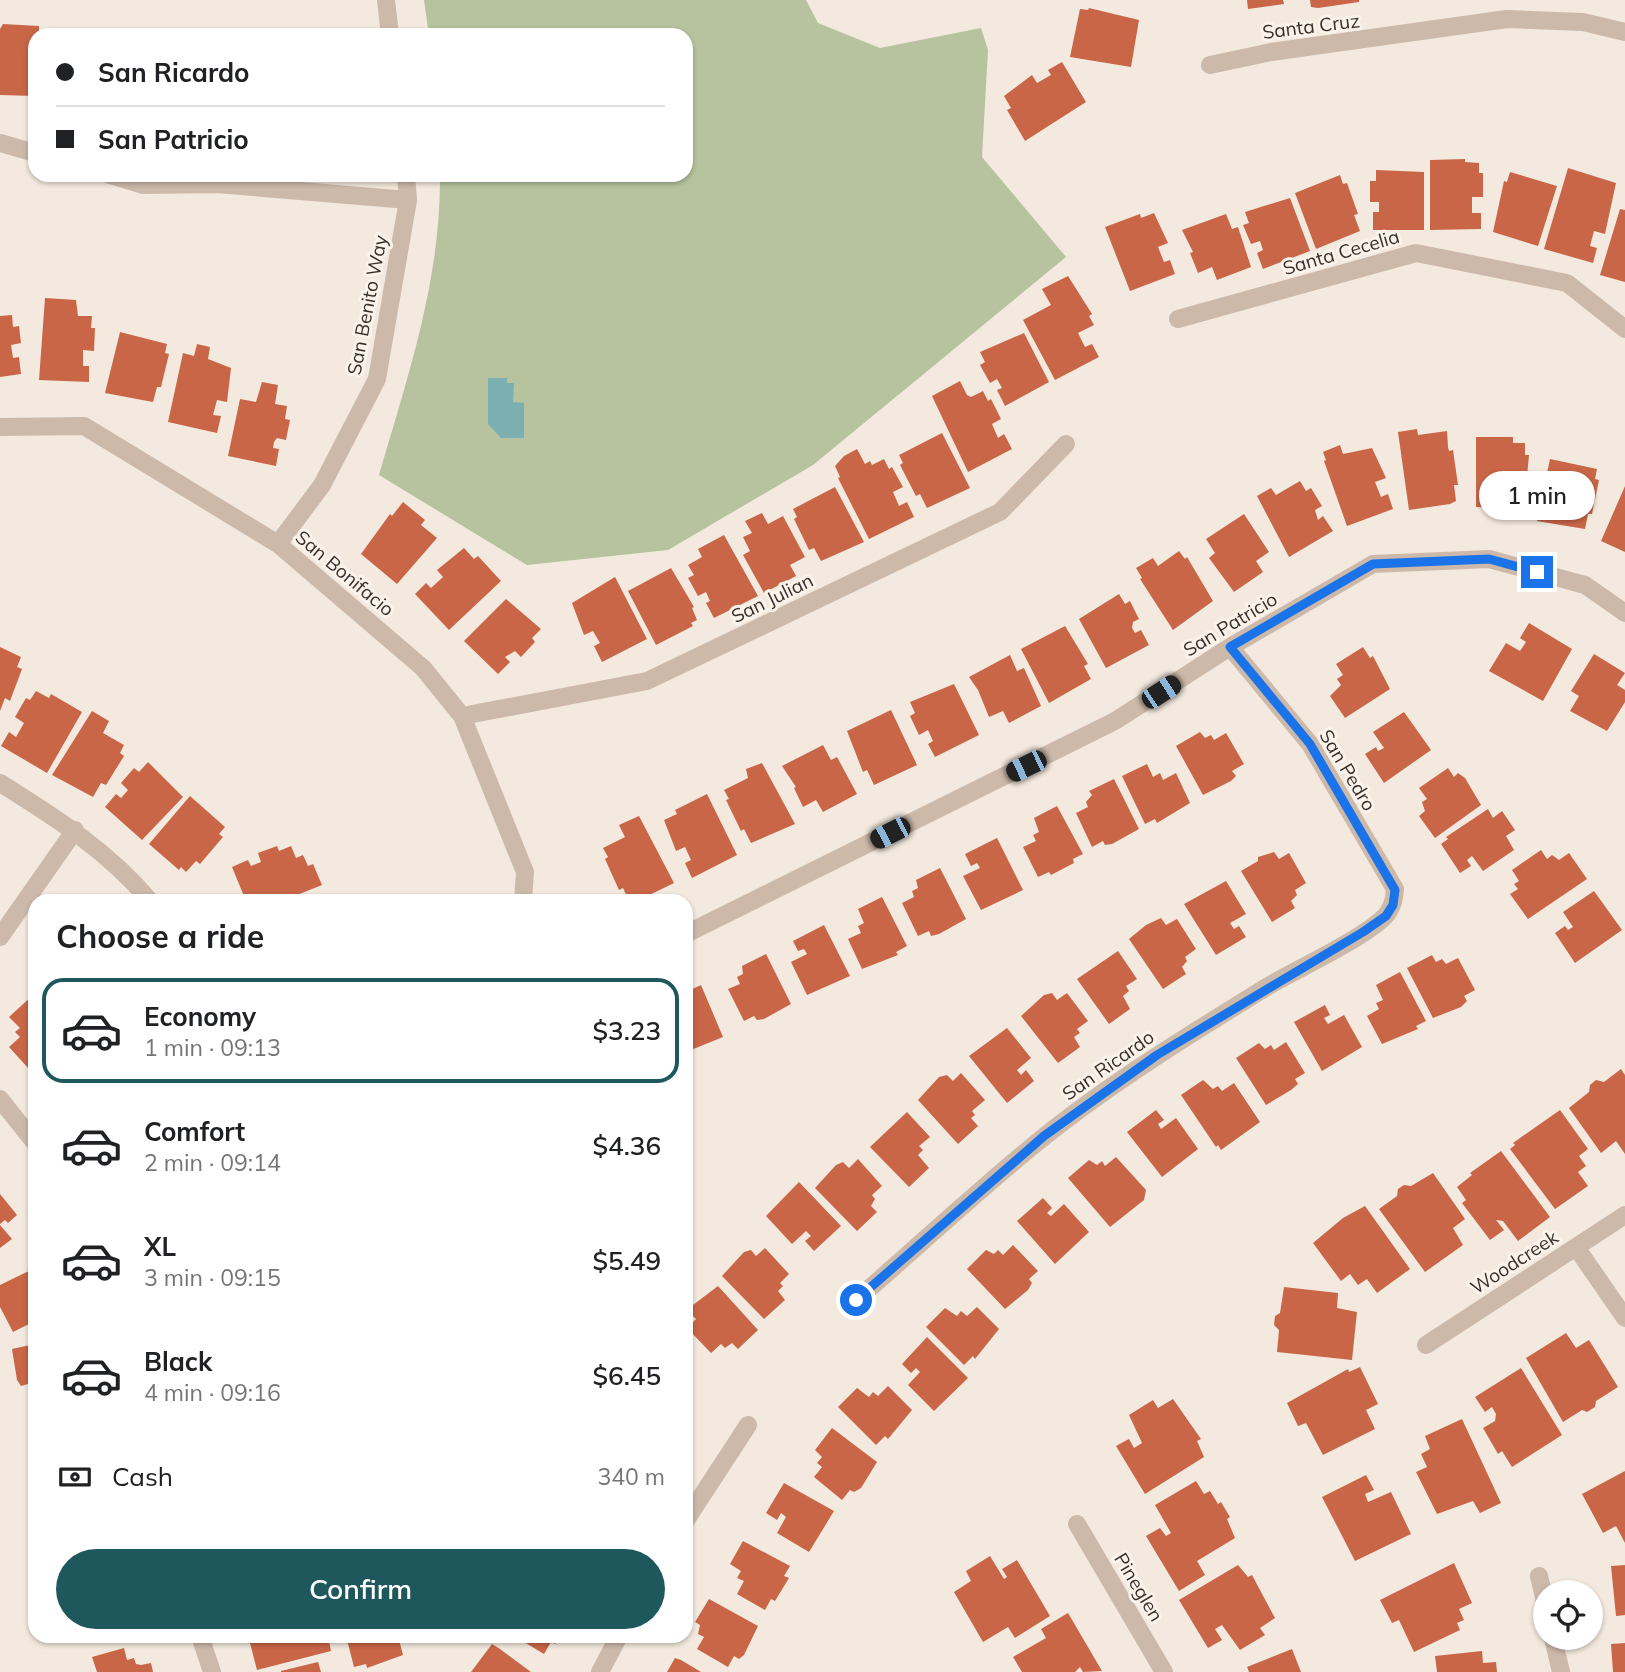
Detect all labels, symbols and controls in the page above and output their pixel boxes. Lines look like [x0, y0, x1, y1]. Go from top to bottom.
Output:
street label: Santa Cruz [1261, 8, 1361, 44]
text: San Ricardo [98, 56, 249, 89]
text: San Patricio [98, 123, 249, 156]
street label: Santa Cecelia [1280, 224, 1402, 280]
street label: San Benito Way [342, 233, 392, 377]
callout: 1 min [1479, 470, 1595, 520]
text: 1 min [1507, 481, 1567, 510]
street label: San Bonifacio [291, 525, 399, 621]
route end [1521, 556, 1553, 588]
street label: San Julian [727, 568, 817, 628]
street label: San Patricio [1179, 587, 1281, 661]
car [1138, 672, 1185, 712]
street label: San Pedro [1314, 725, 1382, 815]
car [1003, 747, 1050, 785]
car [867, 814, 914, 852]
text: Choose a ride [56, 916, 264, 956]
icon: car [60, 999, 123, 1062]
text: Economy [144, 1000, 256, 1033]
text: $3.23 [592, 1014, 661, 1047]
street label: San Ricardo [1057, 1025, 1159, 1105]
text: 1 min · 09:13 [144, 1033, 281, 1062]
icon: car [60, 1114, 123, 1177]
text: Comfort [144, 1115, 245, 1148]
text: $4.36 [592, 1129, 661, 1162]
text: 2 min · 09:14 [144, 1148, 281, 1177]
street label: Woodcreek [1466, 1225, 1563, 1299]
icon: car [60, 1229, 123, 1292]
text: XL [144, 1230, 176, 1263]
text: $5.49 [592, 1244, 661, 1277]
text: 3 min · 09:15 [144, 1263, 281, 1292]
route start [840, 1284, 872, 1316]
icon: car [60, 1344, 123, 1407]
text: Black [144, 1345, 212, 1378]
text: $6.45 [592, 1359, 661, 1392]
text: 4 min · 09:16 [144, 1378, 281, 1407]
icon: cash [56, 1458, 94, 1496]
text: Cash [112, 1460, 173, 1493]
text: 340 m [597, 1462, 665, 1491]
street label: Pineglen [1109, 1548, 1169, 1626]
button: Confirm [56, 1549, 665, 1629]
map controls [1533, 1580, 1603, 1650]
button: locate [1533, 1580, 1603, 1650]

